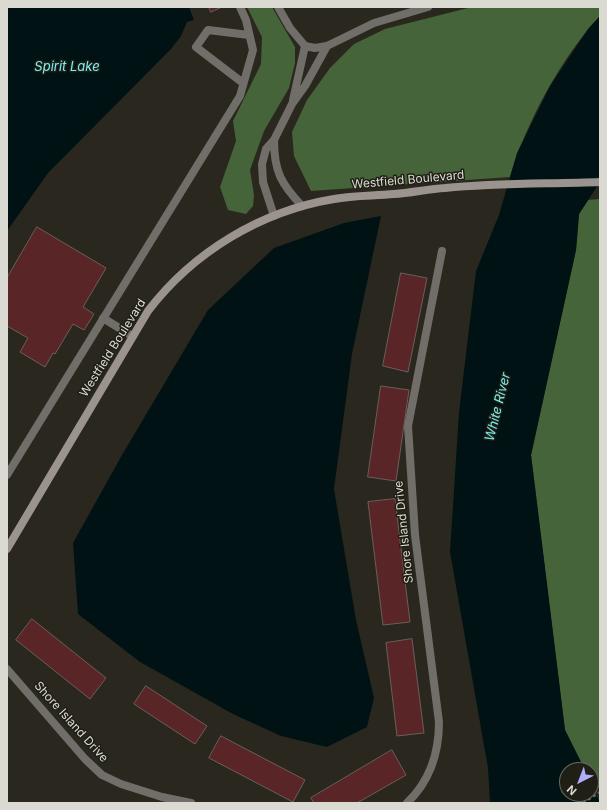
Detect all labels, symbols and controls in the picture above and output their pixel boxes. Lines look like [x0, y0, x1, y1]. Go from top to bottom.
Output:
water label: Spirit Lake [34, 59, 100, 75]
street label: Westfield Boulevard [351, 168, 465, 192]
street label: Westfield Boulevard [77, 296, 149, 400]
water label: White River [482, 371, 514, 443]
street label: Shore Island Drive [391, 480, 417, 584]
street label: Shore Island Drive [31, 679, 111, 765]
north arrow [559, 762, 599, 802]
text: N [564, 782, 579, 798]

